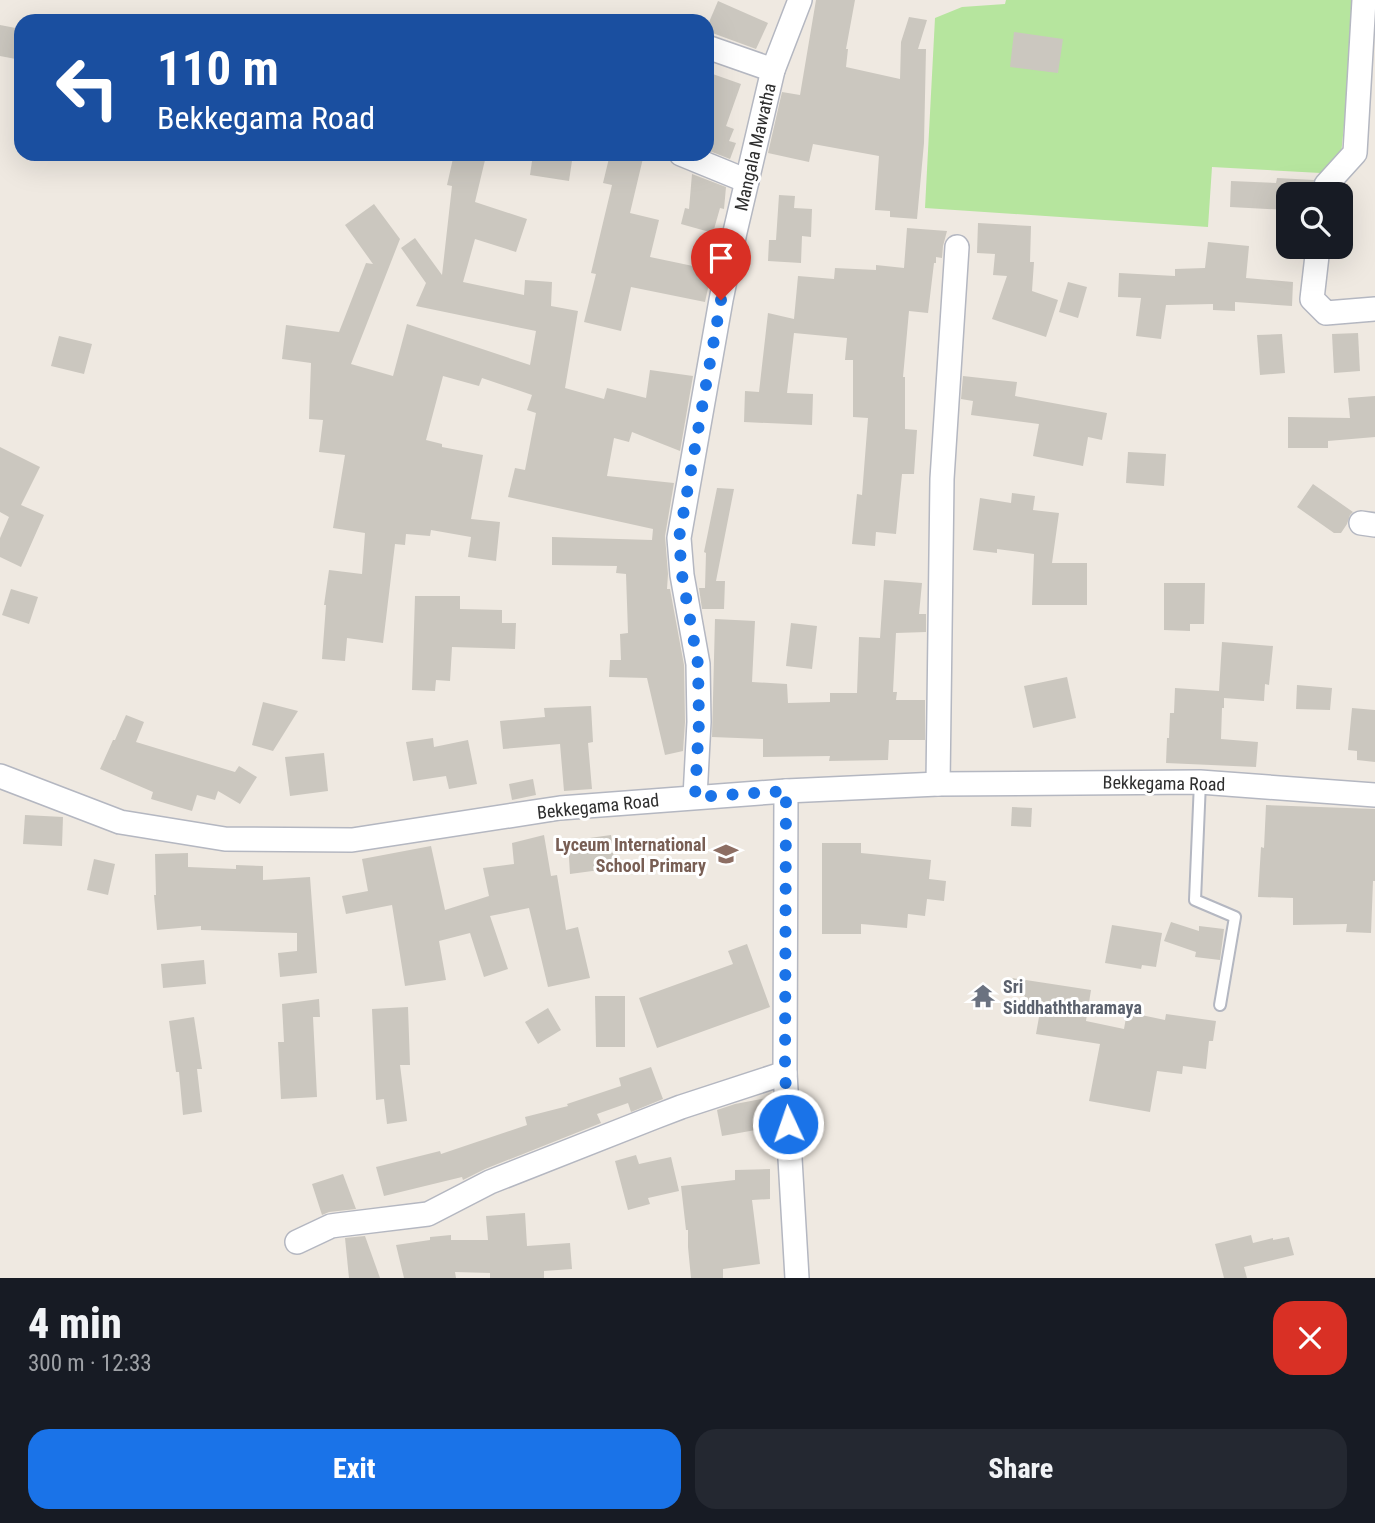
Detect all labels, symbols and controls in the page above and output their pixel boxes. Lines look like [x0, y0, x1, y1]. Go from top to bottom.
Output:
text: 110 m [157, 40, 279, 97]
icon: left [42, 42, 133, 133]
street label: Mangala Mawatha [730, 81, 780, 213]
text: Bekkegama Road [157, 99, 375, 137]
map controls [1276, 182, 1353, 259]
button: search [1276, 182, 1353, 259]
pin [691, 228, 751, 300]
icon: arrive [702, 239, 740, 277]
street label: Bekkegama Road [1102, 771, 1226, 795]
street label: Bekkegama Road [536, 789, 660, 823]
place label: Lyceum International School Primary [555, 834, 706, 876]
school or university icon: Lyceum International School Primary [712, 840, 740, 868]
place label: Sri Siddhaththaramaya [1003, 976, 1142, 1018]
temple icon: Sri Siddhaththaramaya [969, 982, 997, 1010]
position arrow [751, 1087, 825, 1161]
text: 4 min [28, 1299, 122, 1348]
button: close [1273, 1301, 1347, 1375]
text: 300 m · 12:33 [28, 1350, 152, 1377]
button: Exit [28, 1429, 681, 1509]
button: Share [695, 1429, 1347, 1509]

